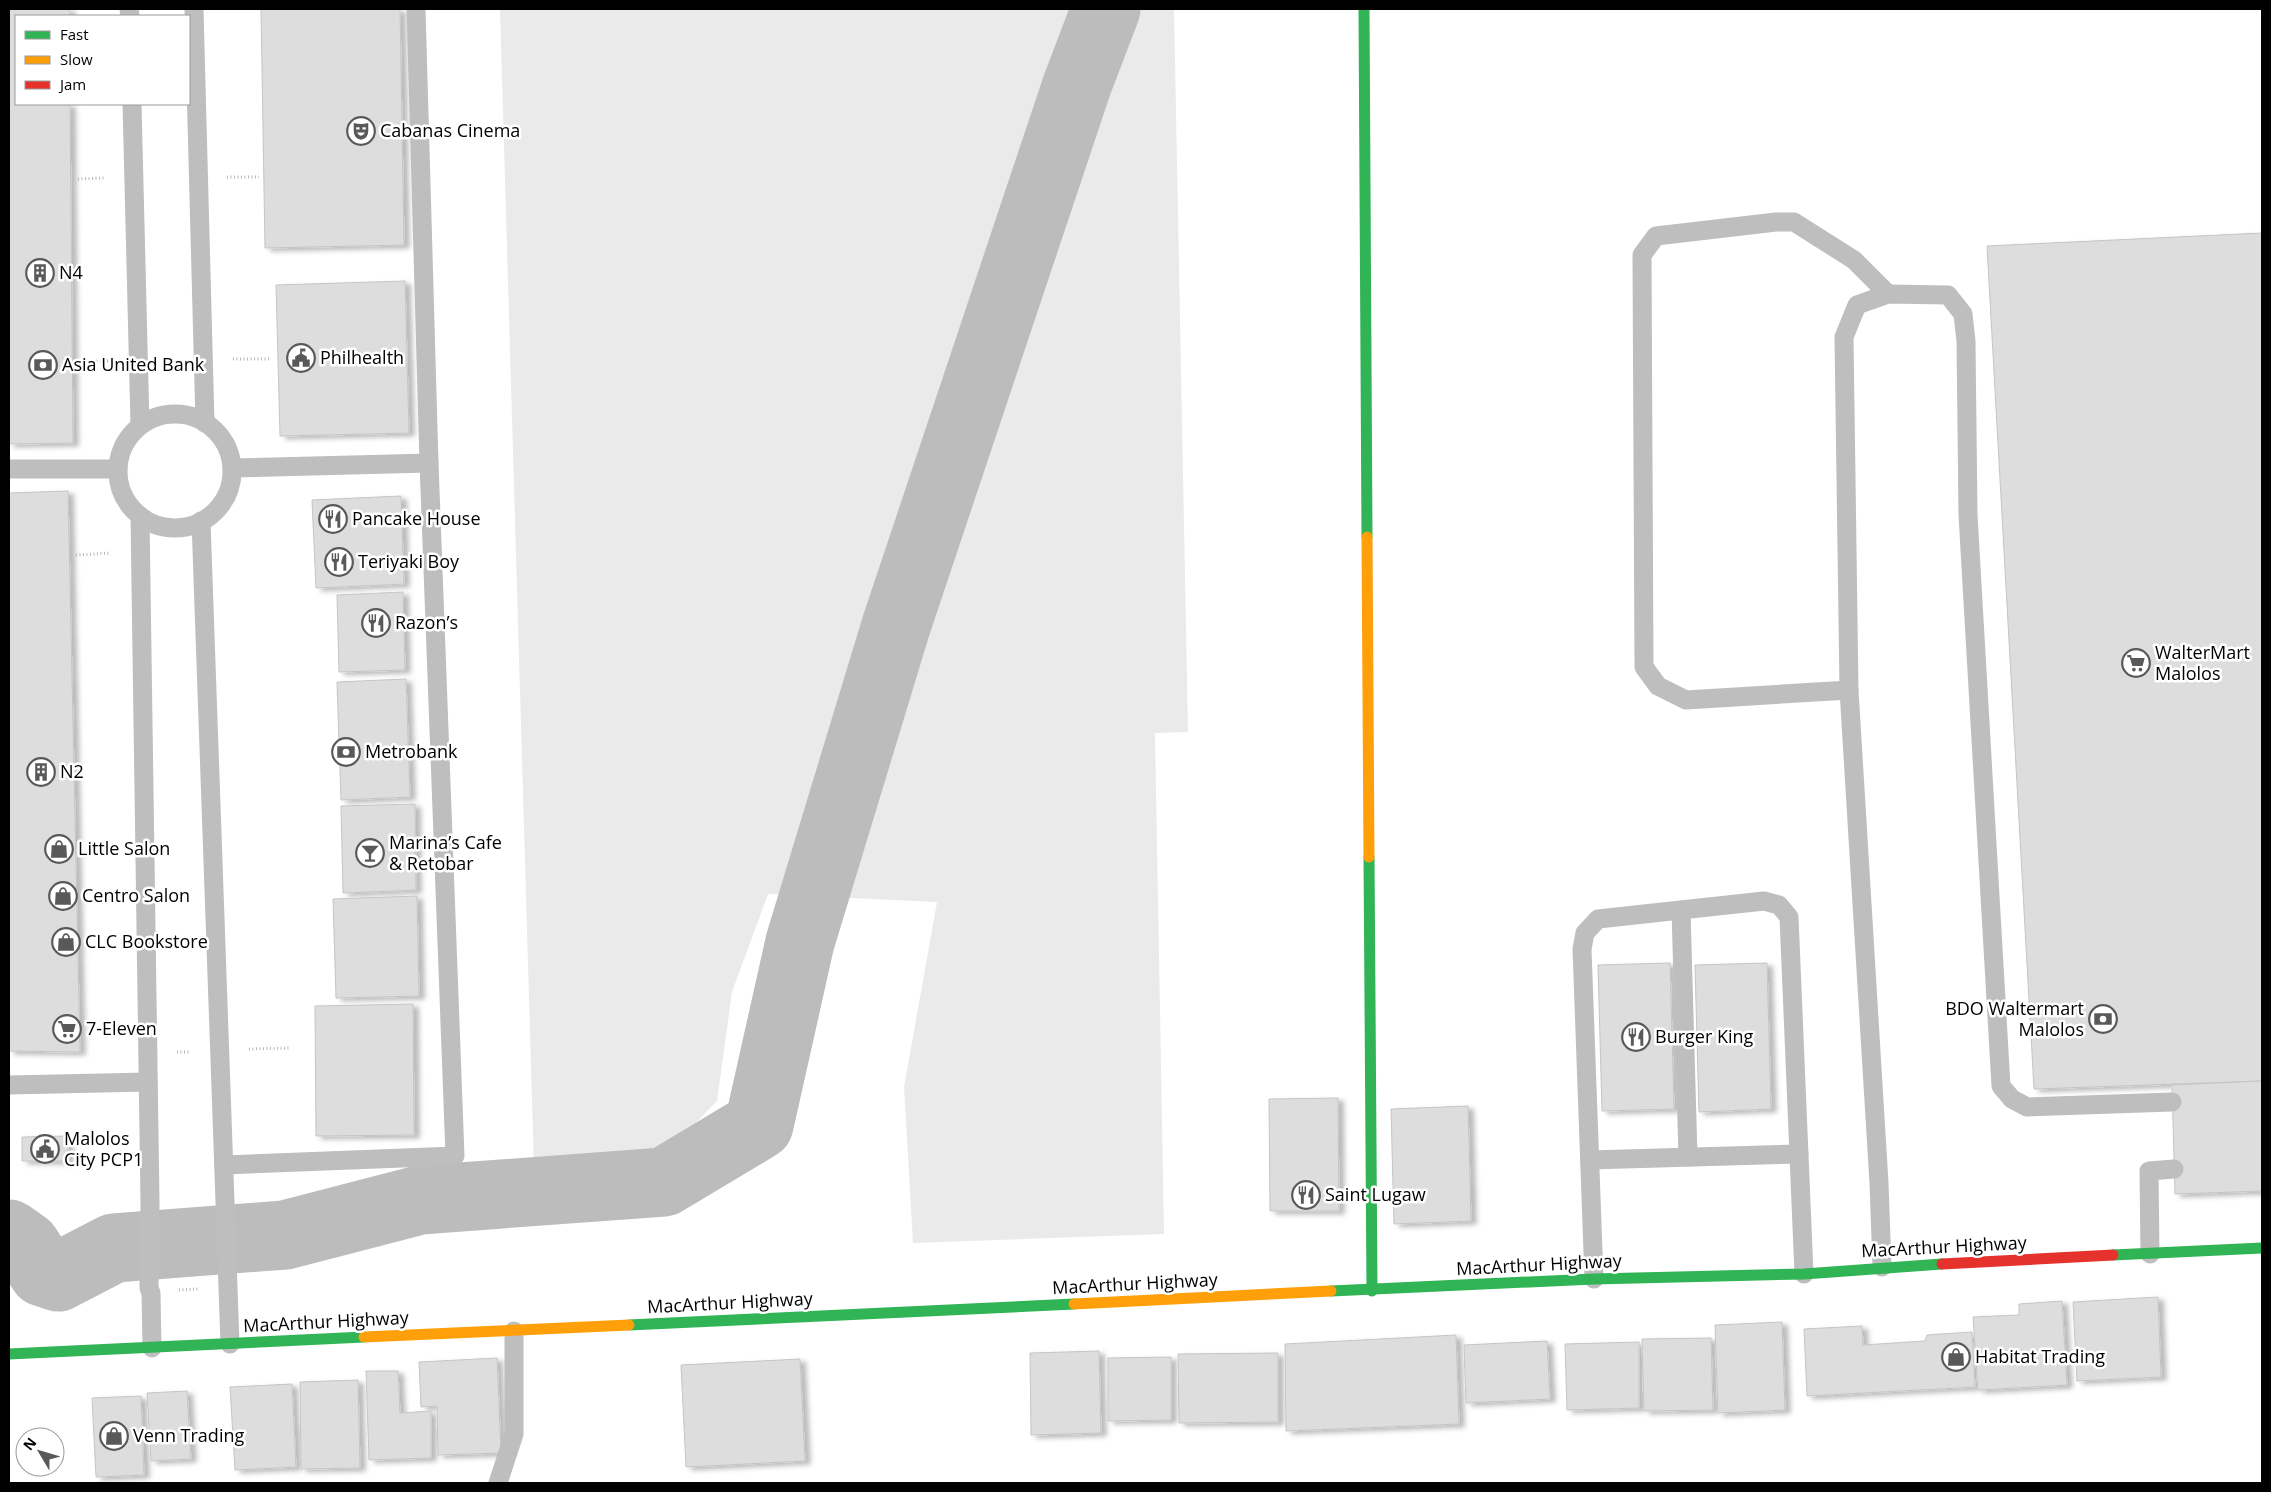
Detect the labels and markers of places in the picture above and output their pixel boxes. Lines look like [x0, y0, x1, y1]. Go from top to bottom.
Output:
theatre icon: Cabanas Cinema [346, 116, 376, 146]
place label: Cabanas Cinema [380, 118, 520, 142]
building icon: N4 [25, 258, 55, 288]
place label: N4 [59, 260, 83, 284]
public building icon: Philhealth [286, 343, 316, 373]
place label: Philhealth [320, 345, 404, 369]
bank icon: Asia United Bank [28, 350, 58, 380]
place label: Asia United Bank [62, 352, 205, 376]
restaurant icon: Pancake House [318, 504, 348, 534]
place label: Pancake House [352, 506, 481, 530]
restaurant icon: Teriyaki Boy [324, 547, 354, 577]
place label: Teriyaki Boy [358, 549, 460, 573]
restaurant icon: Razon’s [361, 608, 391, 638]
place label: Razon’s [395, 610, 458, 634]
place label: WalterMart Malolos [2155, 640, 2250, 685]
supermarket icon: WalterMart Malolos [2121, 648, 2151, 678]
bank icon: Metrobank [331, 737, 361, 767]
place label: Metrobank [365, 739, 458, 763]
building icon: N2 [26, 757, 56, 787]
place label: N2 [60, 759, 84, 783]
place label: Marina’s Cafe & Retobar [389, 830, 502, 875]
shop icon: Little Salon [44, 834, 74, 864]
place label: Little Salon [78, 836, 170, 860]
bar icon: Marina’s Cafe & Retobar [355, 838, 385, 868]
shop icon: Centro Salon [48, 881, 78, 911]
place label: Centro Salon [82, 883, 190, 907]
shop icon: CLC Bookstore [51, 927, 81, 957]
place label: CLC Bookstore [85, 929, 208, 953]
place label: BDO Waltermart Malolos [1945, 996, 2084, 1041]
bank icon: BDO Waltermart Malolos [2088, 1004, 2118, 1034]
supermarket icon: 7-Eleven [52, 1014, 82, 1044]
place label: 7-Eleven [86, 1016, 157, 1040]
restaurant icon: Burger King [1621, 1022, 1651, 1052]
place label: Burger King [1655, 1024, 1754, 1048]
place label: Malolos City PCP1 [64, 1126, 143, 1171]
public building icon: Malolos City PCP1 [30, 1134, 60, 1164]
restaurant icon: Saint Lugaw [1291, 1180, 1321, 1210]
place label: Saint Lugaw [1325, 1182, 1426, 1206]
shop icon: Habitat Trading [1941, 1342, 1971, 1372]
place label: Habitat Trading [1975, 1344, 2105, 1368]
shop icon: Venn Trading [99, 1421, 129, 1451]
place label: Venn Trading [133, 1423, 244, 1447]

